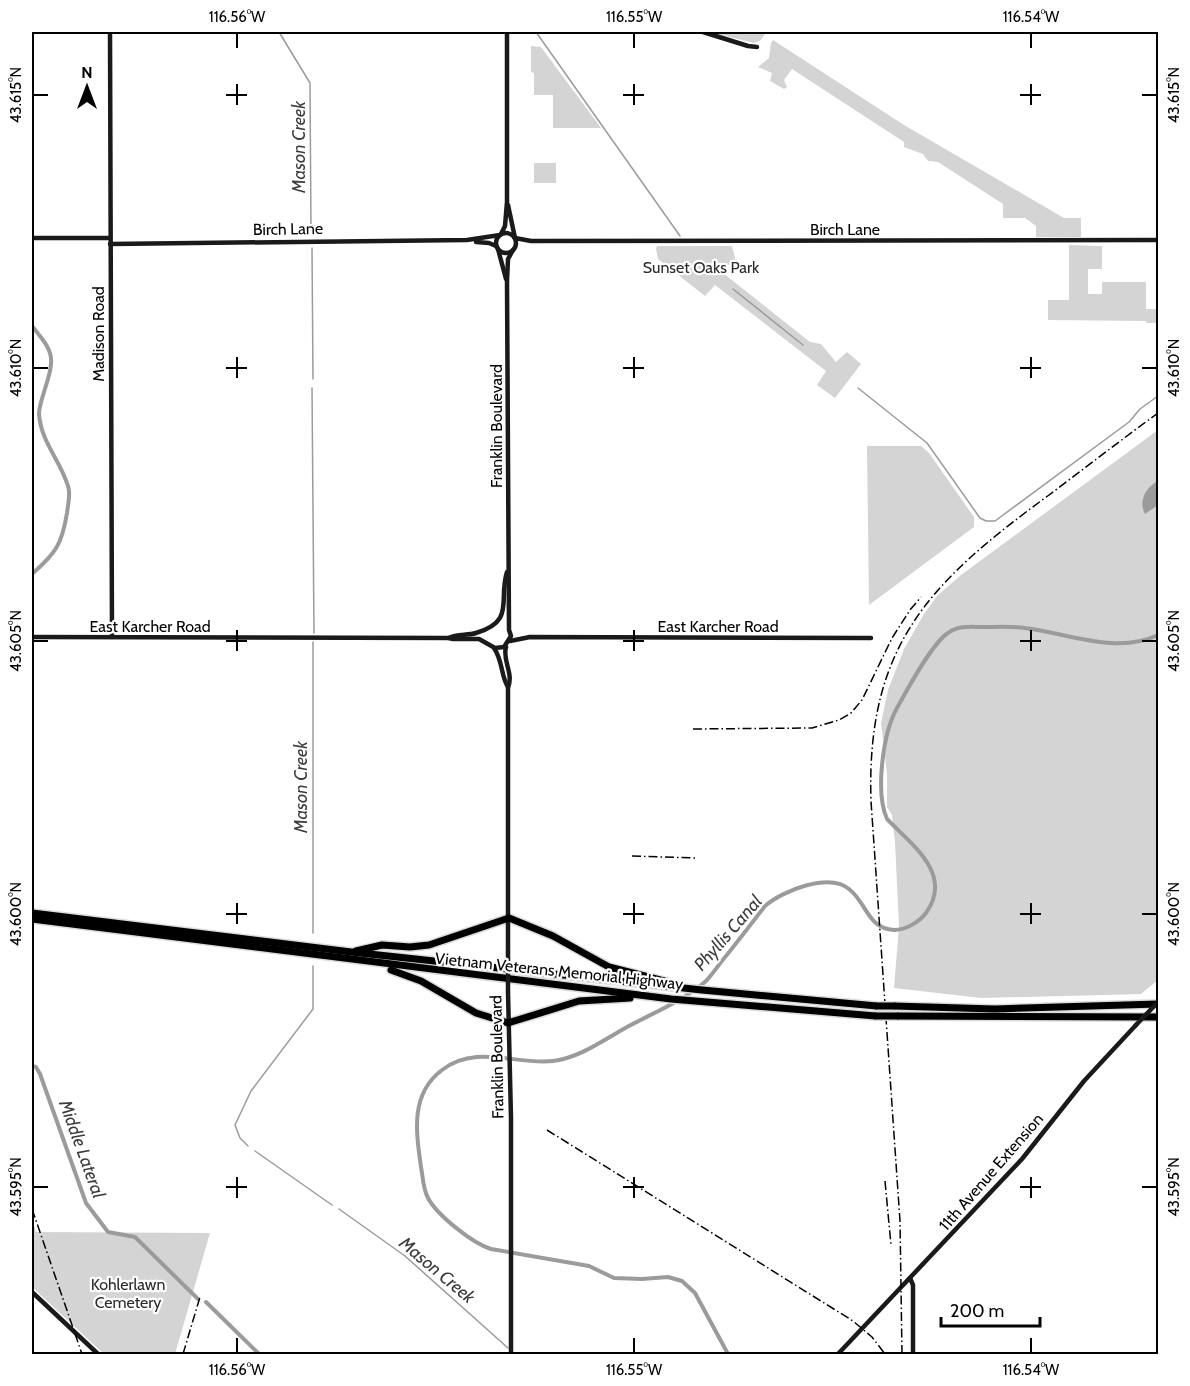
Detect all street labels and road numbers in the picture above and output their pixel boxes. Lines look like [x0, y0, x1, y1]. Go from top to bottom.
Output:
street label: Birch Lane [253, 219, 323, 239]
street label: Birch Lane [810, 220, 880, 239]
street label: Madison Road [89, 286, 108, 382]
street label: Franklin Boulevard [487, 364, 506, 488]
street label: East Karcher Road [89, 617, 211, 636]
street label: East Karcher Road [657, 617, 779, 636]
street label: Vietnam Veterans Memorial Highway [434, 949, 684, 993]
street label: Franklin Boulevard [486, 995, 508, 1119]
street label: 11th Avenue Extension [935, 1109, 1047, 1234]

